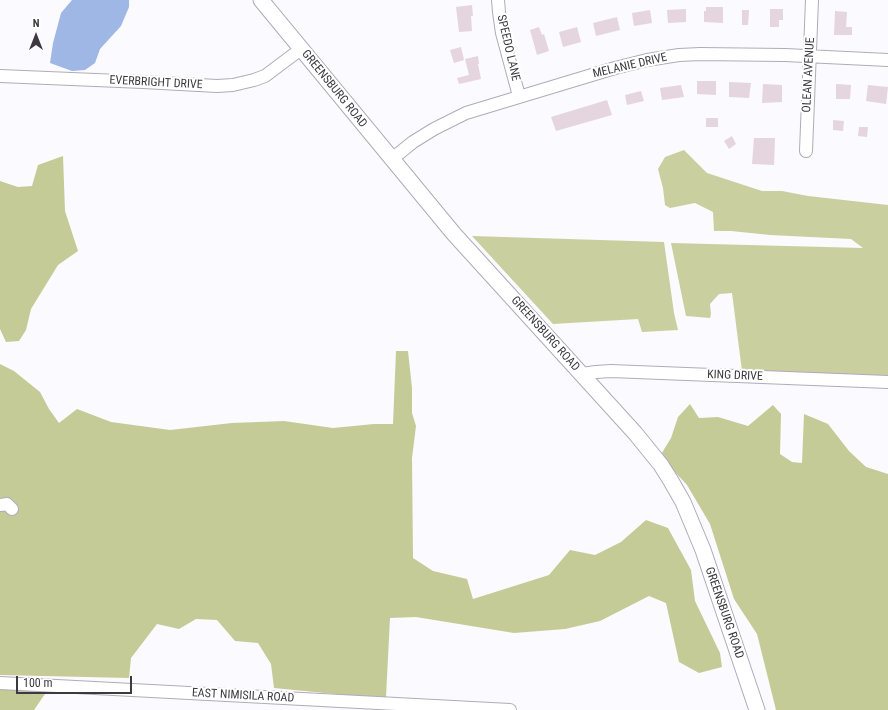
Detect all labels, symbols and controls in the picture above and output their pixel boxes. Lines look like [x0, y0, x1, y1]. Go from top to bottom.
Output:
street label: SPEEDO LANE [493, 13, 523, 83]
north arrow [16, 16, 56, 56]
text: N [33, 17, 39, 30]
street label: OLEAN AVENUE [800, 37, 818, 113]
street label: GREENSBURG ROAD [298, 47, 370, 131]
street label: MELANIE DRIVE [591, 50, 669, 82]
street label: EVERBRIGHT DRIVE [109, 73, 203, 93]
street label: GREENSBURG ROAD [508, 294, 582, 374]
street label: KING DRIVE [707, 368, 763, 384]
street label: GREENSBURG ROAD [702, 565, 746, 661]
scale bar [18, 668, 134, 694]
text: 100 m [23, 676, 53, 690]
street label: EAST NIMISILA ROAD [191, 686, 295, 706]

